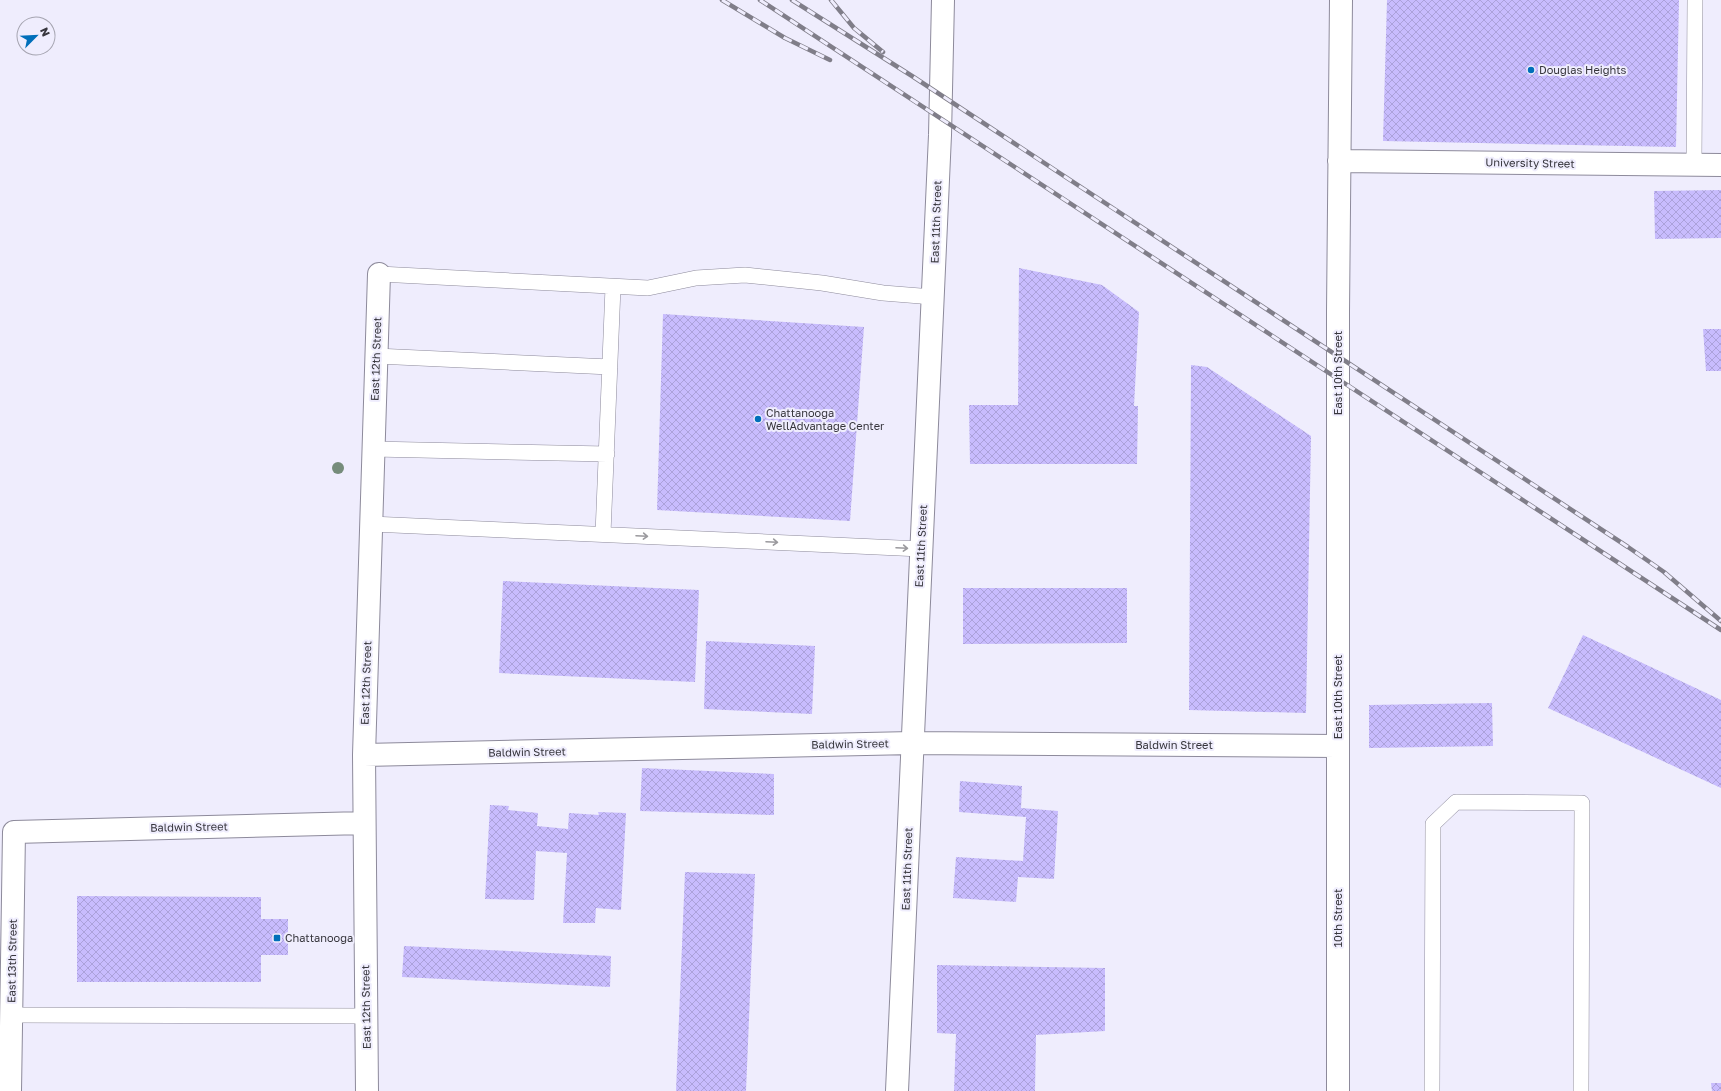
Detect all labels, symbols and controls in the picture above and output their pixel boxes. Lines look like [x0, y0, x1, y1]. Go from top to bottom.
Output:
north arrow [16, 16, 56, 56]
text: N [38, 25, 53, 38]
place label: Douglas Heights [1539, 63, 1627, 76]
marker: Douglas Heights [1526, 65, 1536, 75]
street label: University Street [1485, 155, 1575, 170]
street label: East 11th Street [928, 180, 943, 264]
street label: East 12th Street [368, 317, 383, 401]
street label: East 10th Street [1331, 331, 1344, 415]
place label: Chattanooga WellAdvantage Center [766, 406, 885, 432]
marker: Chattanooga WellAdvantage Center [753, 414, 763, 424]
street label: East 11th Street [912, 504, 929, 588]
one-way arrow [635, 533, 648, 540]
one-way arrow [765, 539, 778, 546]
one-way arrow [895, 545, 908, 552]
street label: East 12th Street [358, 641, 373, 725]
street label: East 10th Street [1331, 655, 1344, 739]
street label: Baldwin Street [811, 736, 889, 751]
street label: Baldwin Street [1135, 738, 1213, 751]
street label: Baldwin Street [488, 744, 566, 759]
street label: Baldwin Street [150, 819, 228, 834]
street label: East 11th Street [899, 827, 914, 911]
street label: 10th Street [1331, 889, 1344, 947]
street label: East 13th Street [4, 919, 19, 1003]
place label: Chattanooga [285, 931, 353, 944]
marker: Chattanooga [272, 933, 282, 943]
street label: East 12th Street [358, 965, 373, 1049]

